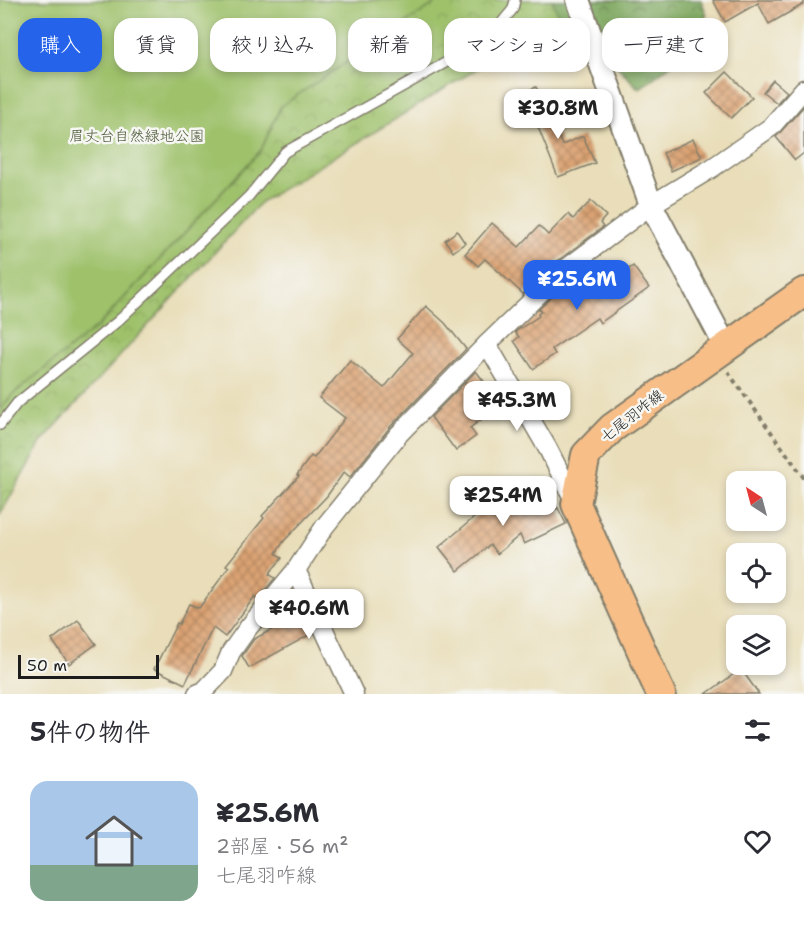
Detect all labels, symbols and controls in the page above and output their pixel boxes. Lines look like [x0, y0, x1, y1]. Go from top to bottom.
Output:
chip: 購入 [18, 18, 102, 72]
chip: 賃貸 [114, 18, 198, 72]
chip: 絞り込み [210, 18, 336, 72]
chip: 新着 [348, 18, 432, 72]
chip: マンション [444, 18, 590, 72]
chip: 一戸建て [602, 18, 728, 72]
pin: ¥30.8M [509, 89, 607, 140]
text: ¥30.8M [518, 95, 598, 121]
park label: 眉丈台自然緑地公園 [69, 126, 205, 146]
pin: ¥25.6M [528, 260, 626, 311]
text: ¥25.6M [537, 266, 617, 292]
pin: ¥45.3M [468, 381, 566, 432]
street label: 七尾羽咋線 [596, 385, 668, 447]
text: ¥45.3M [477, 387, 557, 413]
north arrow [726, 471, 786, 531]
map controls [726, 471, 786, 675]
pin: ¥25.4M [454, 476, 552, 527]
text: ¥25.4M [464, 482, 542, 508]
button: locate [726, 543, 786, 603]
pin: ¥40.6M [260, 589, 358, 640]
text: ¥40.6M [269, 595, 349, 621]
button: layers [726, 615, 786, 675]
scale bar [18, 652, 159, 680]
text: 50 m [27, 655, 67, 676]
text: 5件の物件 [30, 714, 150, 749]
icon: filters [741, 714, 774, 747]
text: ¥25.6M [216, 795, 319, 830]
icon: home [78, 805, 150, 877]
icon: heart [741, 825, 774, 858]
text: 2部屋 · 56 m² [216, 833, 348, 859]
text: 七尾羽咋線 [216, 862, 316, 888]

